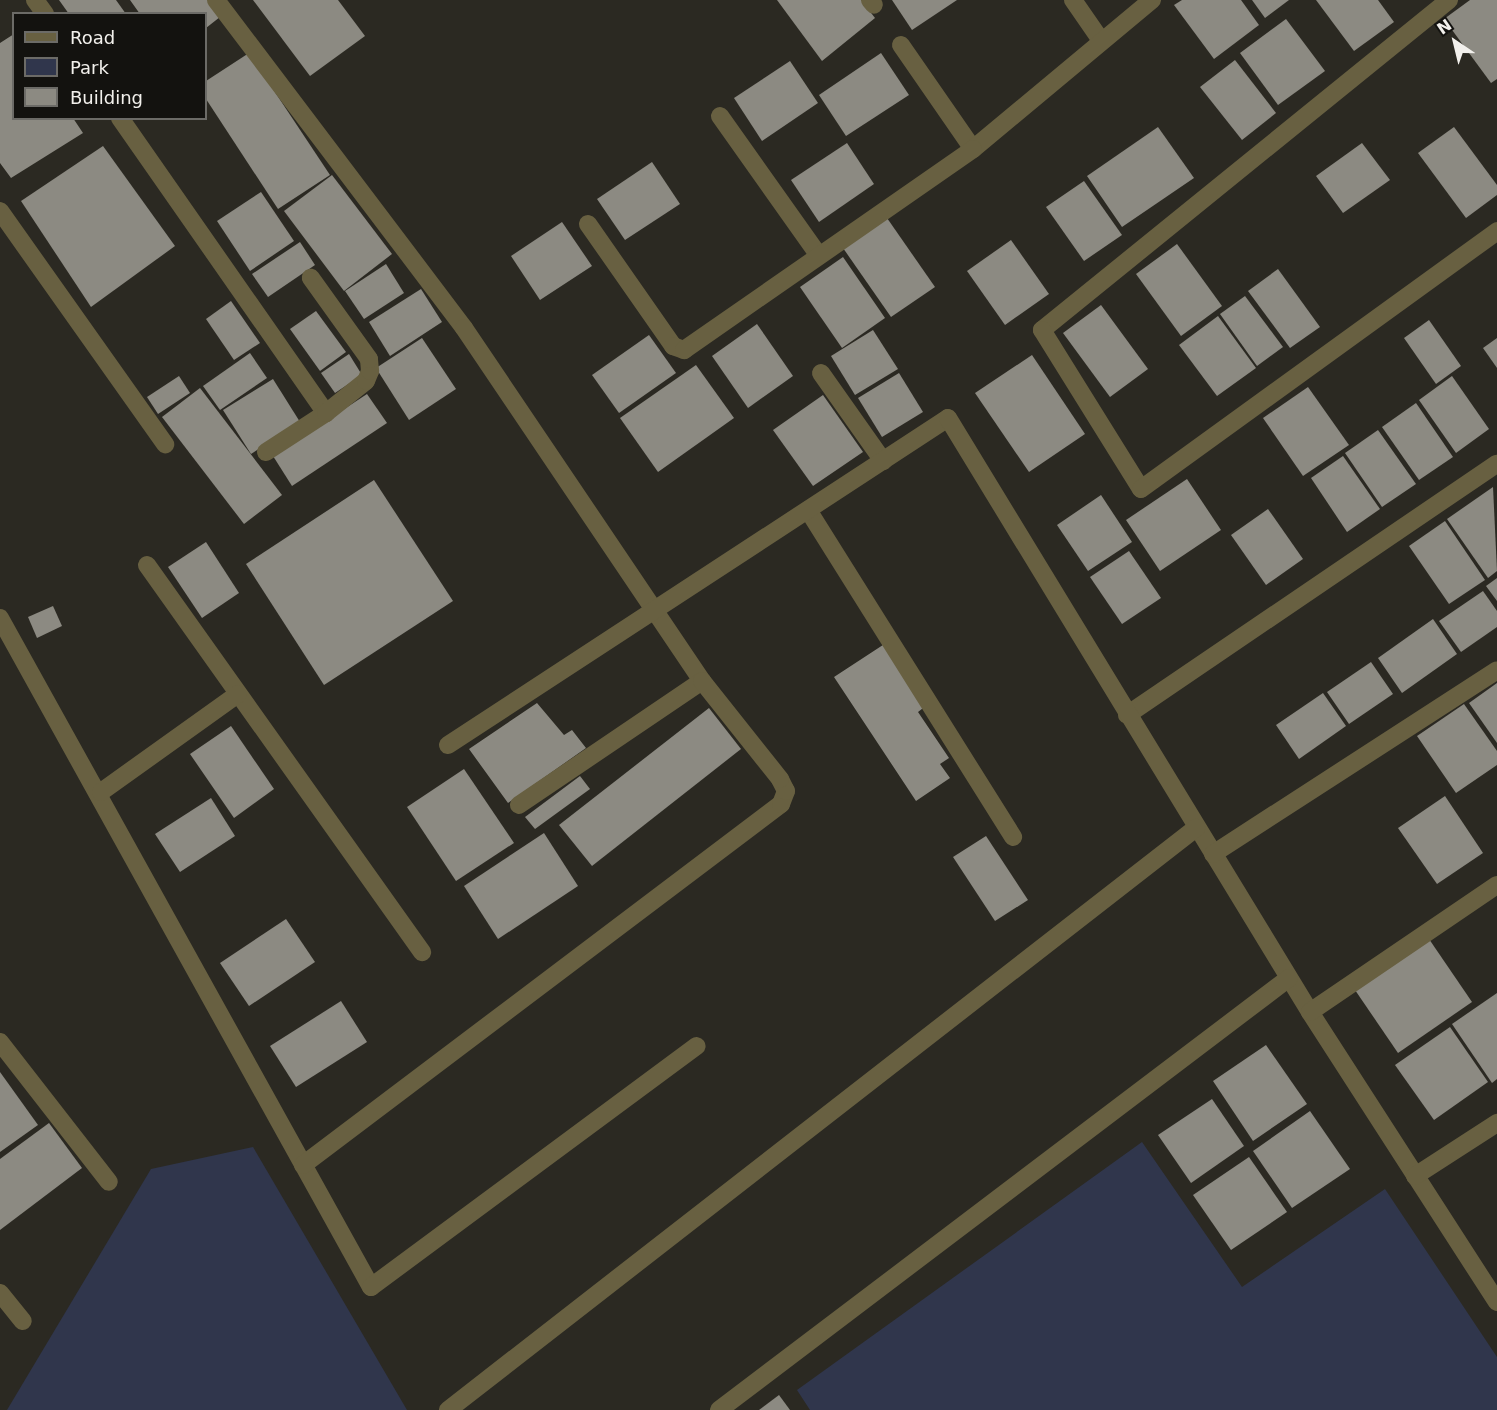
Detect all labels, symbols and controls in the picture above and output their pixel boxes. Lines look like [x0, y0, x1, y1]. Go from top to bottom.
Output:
legend [12, 12, 207, 120]
north arrow [1425, 12, 1485, 72]
text: N [1433, 15, 1455, 38]
text: Road [70, 27, 115, 48]
text: Park [70, 57, 109, 78]
text: Building [70, 87, 143, 108]

